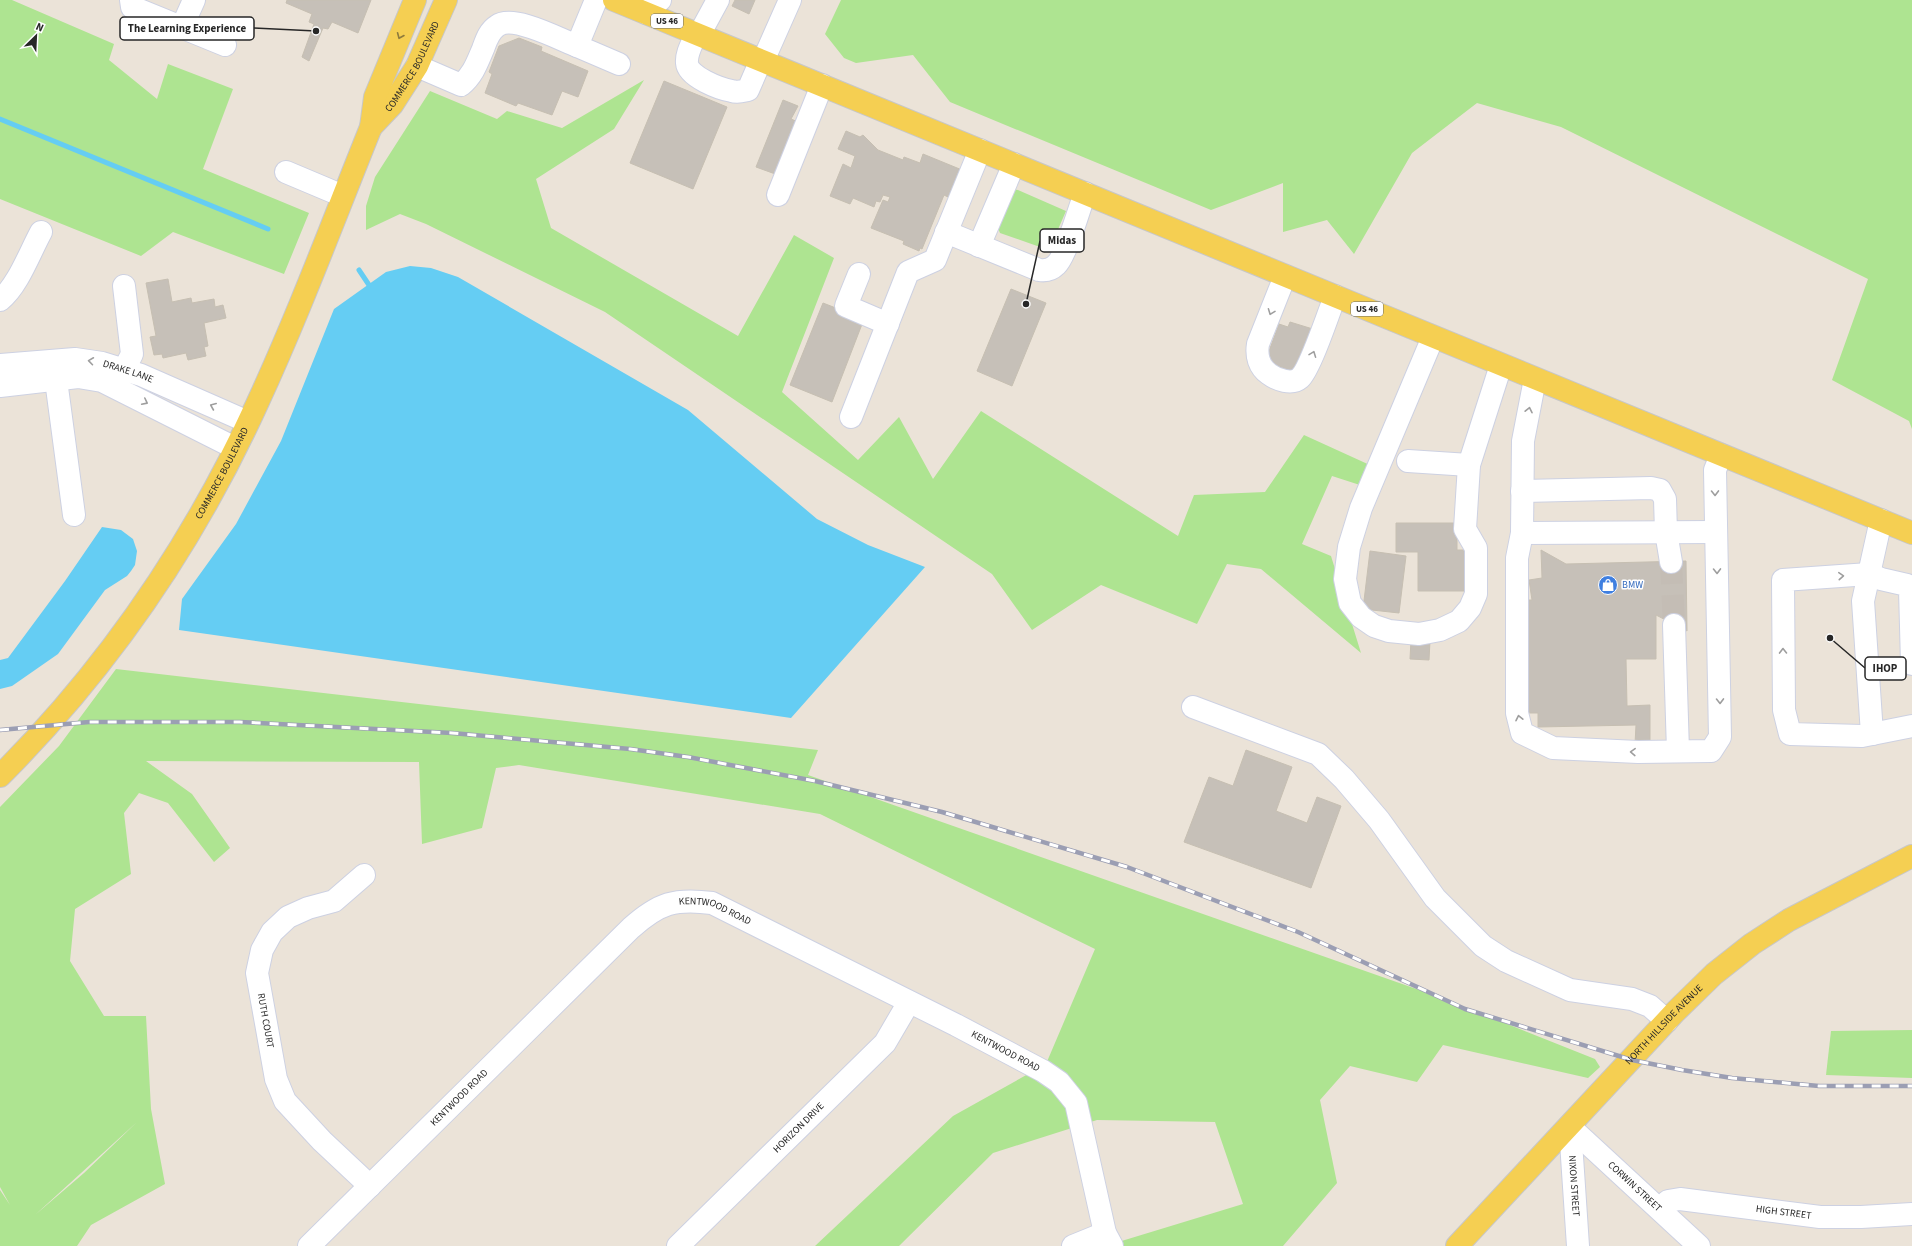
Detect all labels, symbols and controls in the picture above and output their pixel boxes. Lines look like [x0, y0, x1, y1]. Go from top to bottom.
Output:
road number: US 46 [651, 14, 683, 28]
north arrow [16, 16, 56, 56]
callout: The Learning Experience [120, 17, 254, 40]
text: N [33, 19, 46, 36]
street label: COMMERCE BOULEVARD [382, 19, 443, 115]
text: The Learning Experience [128, 21, 247, 36]
one-way arrow [397, 32, 405, 39]
callout: Midas [1040, 229, 1084, 252]
text: Midas [1048, 233, 1076, 248]
road number: US 46 [1351, 302, 1383, 316]
one-way arrow [1267, 308, 1275, 315]
one-way arrow [1308, 350, 1316, 357]
one-way arrow [88, 357, 94, 366]
street label: DRAKE LANE [101, 357, 156, 387]
one-way arrow [141, 397, 148, 405]
one-way arrow [209, 402, 216, 410]
one-way arrow [1524, 407, 1533, 414]
street label: COMMERCE BOULEVARD [192, 425, 252, 522]
one-way arrow [1711, 490, 1720, 496]
one-way arrow [1713, 568, 1721, 574]
one-way arrow [1838, 571, 1844, 580]
shop icon: BMW [1597, 574, 1619, 596]
place label: BMW [1622, 578, 1643, 592]
one-way arrow [1779, 648, 1788, 654]
callout: IHOP [1865, 657, 1906, 680]
text: IHOP [1873, 661, 1898, 676]
one-way arrow [1716, 698, 1724, 704]
one-way arrow [1515, 715, 1523, 721]
one-way arrow [1630, 748, 1636, 756]
street label: KENTWOOD ROAD [678, 894, 753, 928]
street label: NORTH HILLSIDE AVENUE [1622, 982, 1706, 1068]
street label: RUTH COURT [254, 992, 277, 1050]
street label: KENTWOOD ROAD [969, 1027, 1042, 1075]
street label: KENTWOOD ROAD [427, 1066, 491, 1129]
street label: HORIZON DRIVE [770, 1099, 827, 1156]
street label: NIXON STREET [1565, 1155, 1583, 1218]
street label: CORWIN STREET [1605, 1158, 1665, 1216]
street label: HIGH STREET [1755, 1202, 1813, 1223]

